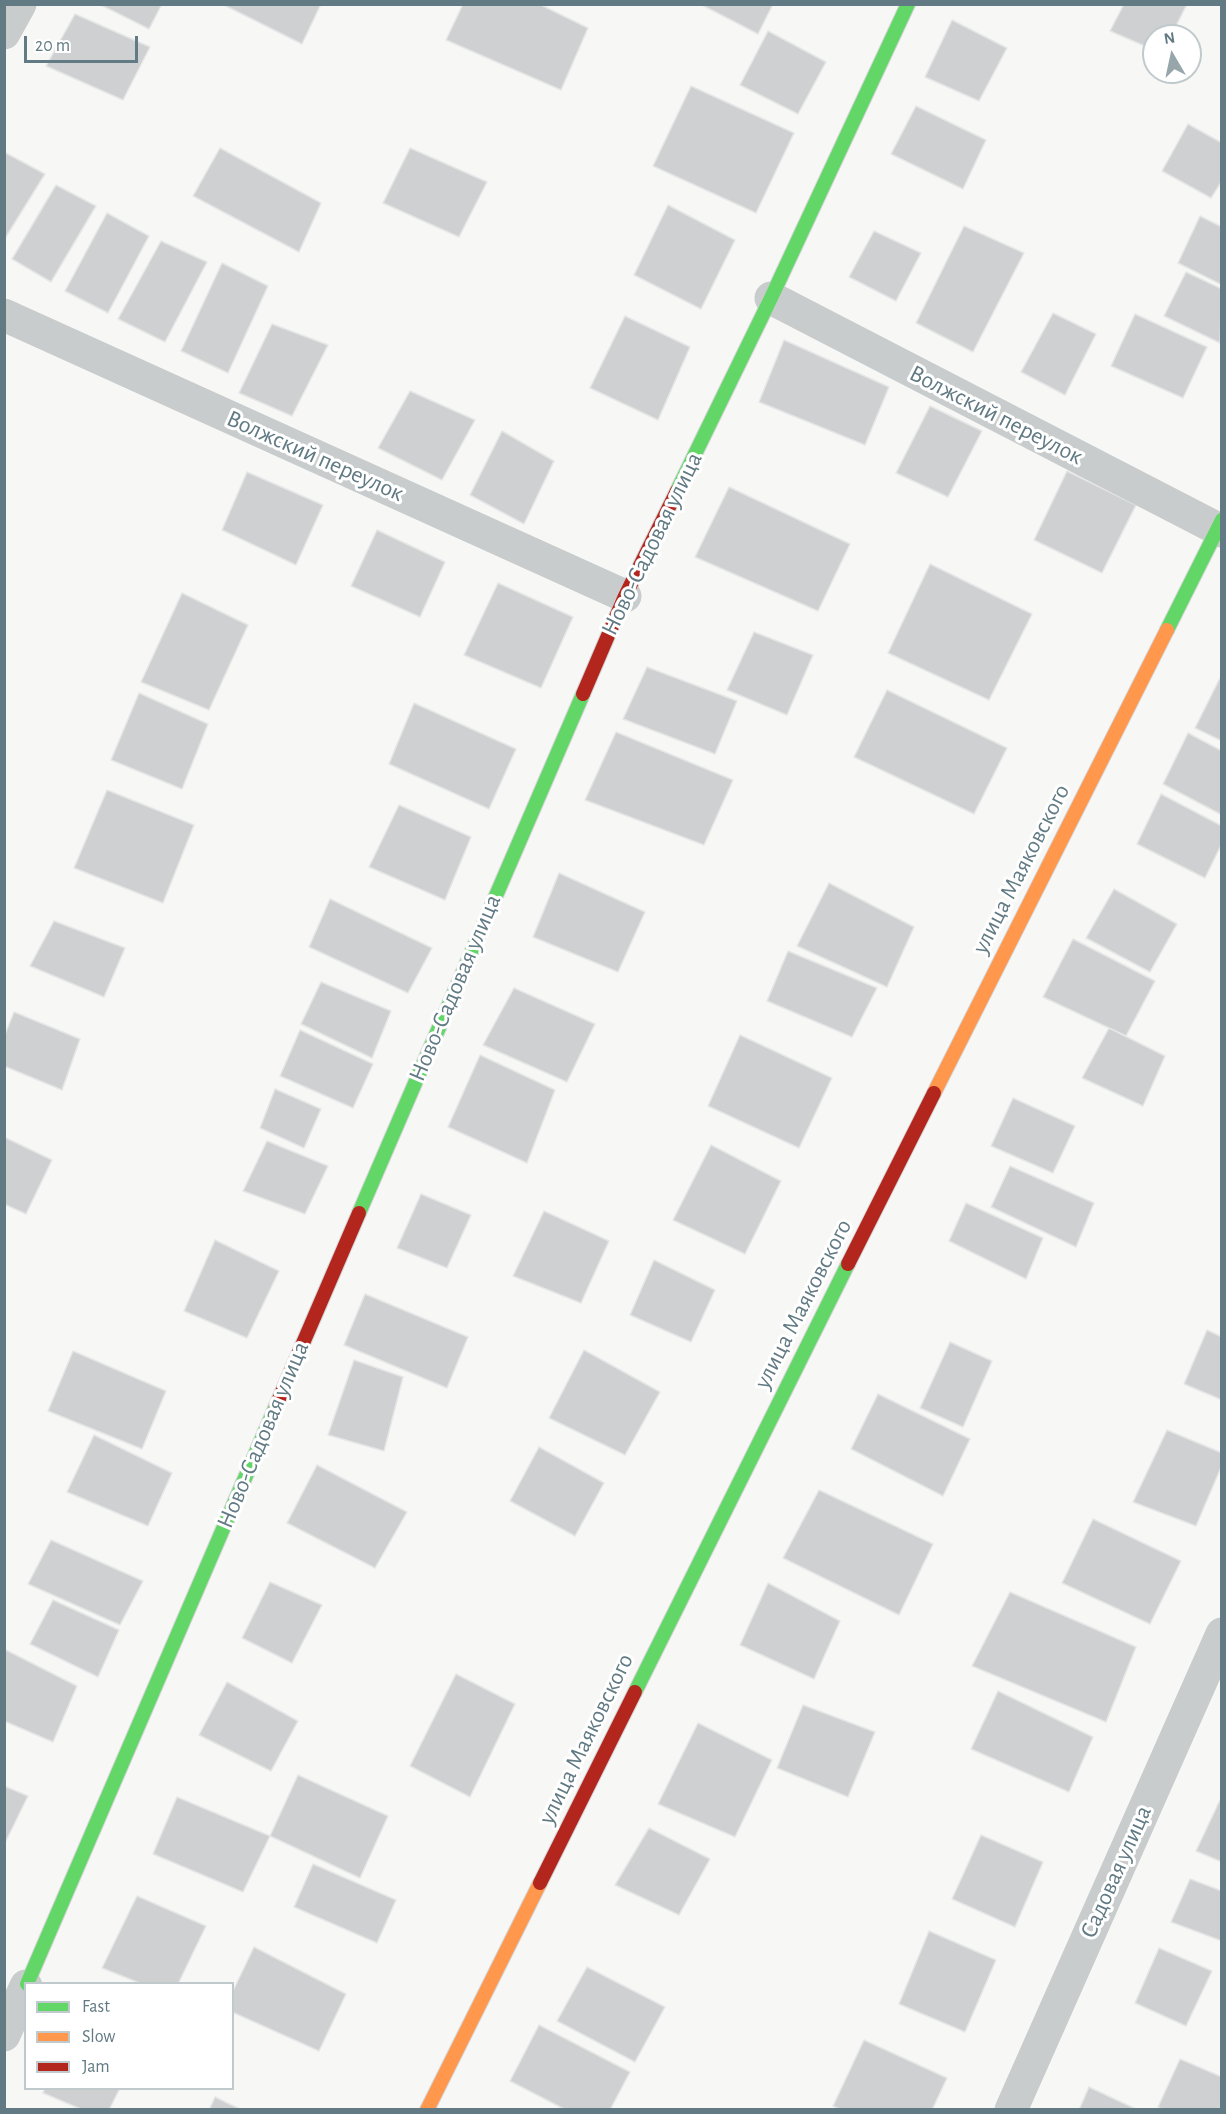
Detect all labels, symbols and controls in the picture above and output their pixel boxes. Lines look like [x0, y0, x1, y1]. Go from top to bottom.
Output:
scale bar [27, 24, 141, 62]
north arrow [1142, 24, 1202, 84]
text: N [1163, 29, 1176, 47]
text: 20 m [35, 37, 70, 55]
street label: Волжский переулок [904, 359, 1088, 471]
street label: Волжский переулок [222, 404, 408, 508]
street label: Ново-Садовая улица [595, 448, 709, 640]
street label: улица Маяковского [966, 779, 1076, 959]
street label: Ново-Садовая улица [403, 890, 507, 1086]
street label: улица Маяковского [748, 1214, 858, 1394]
street label: Ново-Садовая улица [211, 1337, 315, 1533]
street label: улица Маяковского [532, 1649, 640, 1829]
street label: Садовая улица [1074, 1801, 1158, 1943]
legend [24, 1982, 234, 2090]
text: Fast [82, 1998, 110, 2016]
text: Slow [82, 2028, 115, 2046]
text: Jam [82, 2058, 110, 2076]

